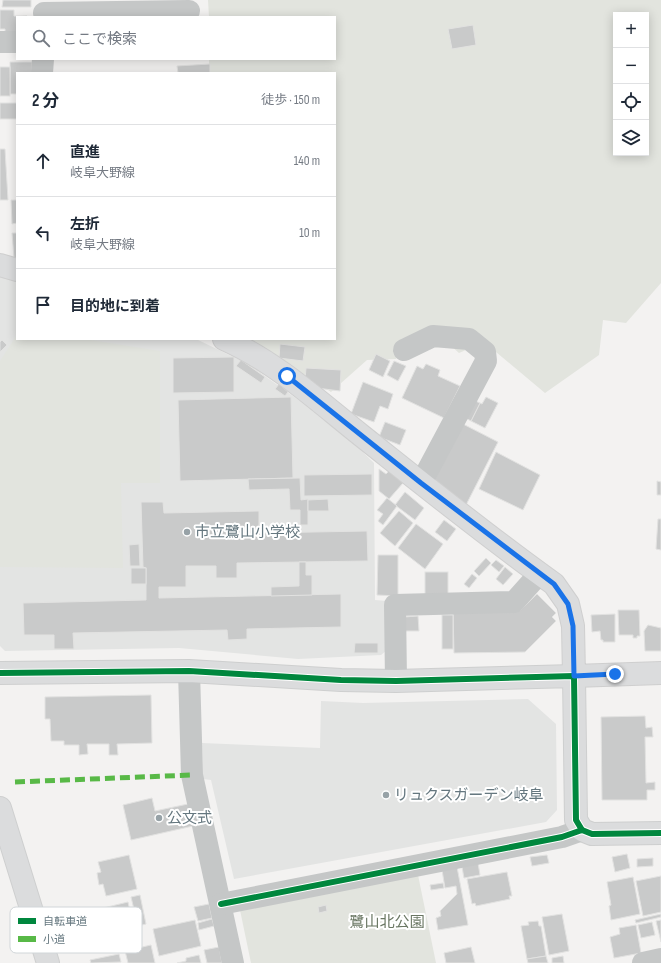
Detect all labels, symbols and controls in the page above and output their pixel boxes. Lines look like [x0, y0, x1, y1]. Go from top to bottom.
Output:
map controls [613, 12, 649, 156]
button: + [613, 12, 649, 48]
search box [16, 16, 336, 60]
icon: search [30, 27, 52, 49]
text: ここで検索 [62, 30, 137, 49]
button: − [613, 48, 649, 84]
button: locate [613, 84, 649, 120]
text: 2 分 [32, 91, 59, 111]
text: 徒歩 · 150 m [261, 92, 320, 108]
button: layers [613, 120, 649, 156]
text: 直進 [70, 143, 100, 162]
icon: ahead [32, 150, 54, 172]
text: 140 m [294, 153, 320, 169]
text: 岐阜大野線 [70, 165, 135, 181]
text: 左折 [70, 215, 100, 234]
icon: left [32, 222, 54, 244]
text: 10 m [299, 225, 320, 241]
text: 岐阜大野線 [70, 237, 135, 253]
icon: arrive [32, 294, 54, 316]
text: 目的地に到着 [70, 297, 160, 316]
route start [278, 367, 296, 385]
place label: 市立鷺山小学校 [195, 523, 300, 542]
marker: 市立鷺山小学校 [182, 527, 192, 537]
route end [606, 665, 624, 683]
place label: リュクスガーデン岐阜 [394, 786, 544, 805]
marker: リュクスガーデン岐阜 [381, 790, 391, 800]
place label: 公文式 [167, 809, 212, 828]
marker: 公文式 [154, 813, 164, 823]
legend [10, 907, 142, 953]
park label: 鷺山北公園 [349, 913, 425, 932]
text: 自転車道 [43, 915, 87, 928]
text: 小道 [43, 933, 65, 946]

